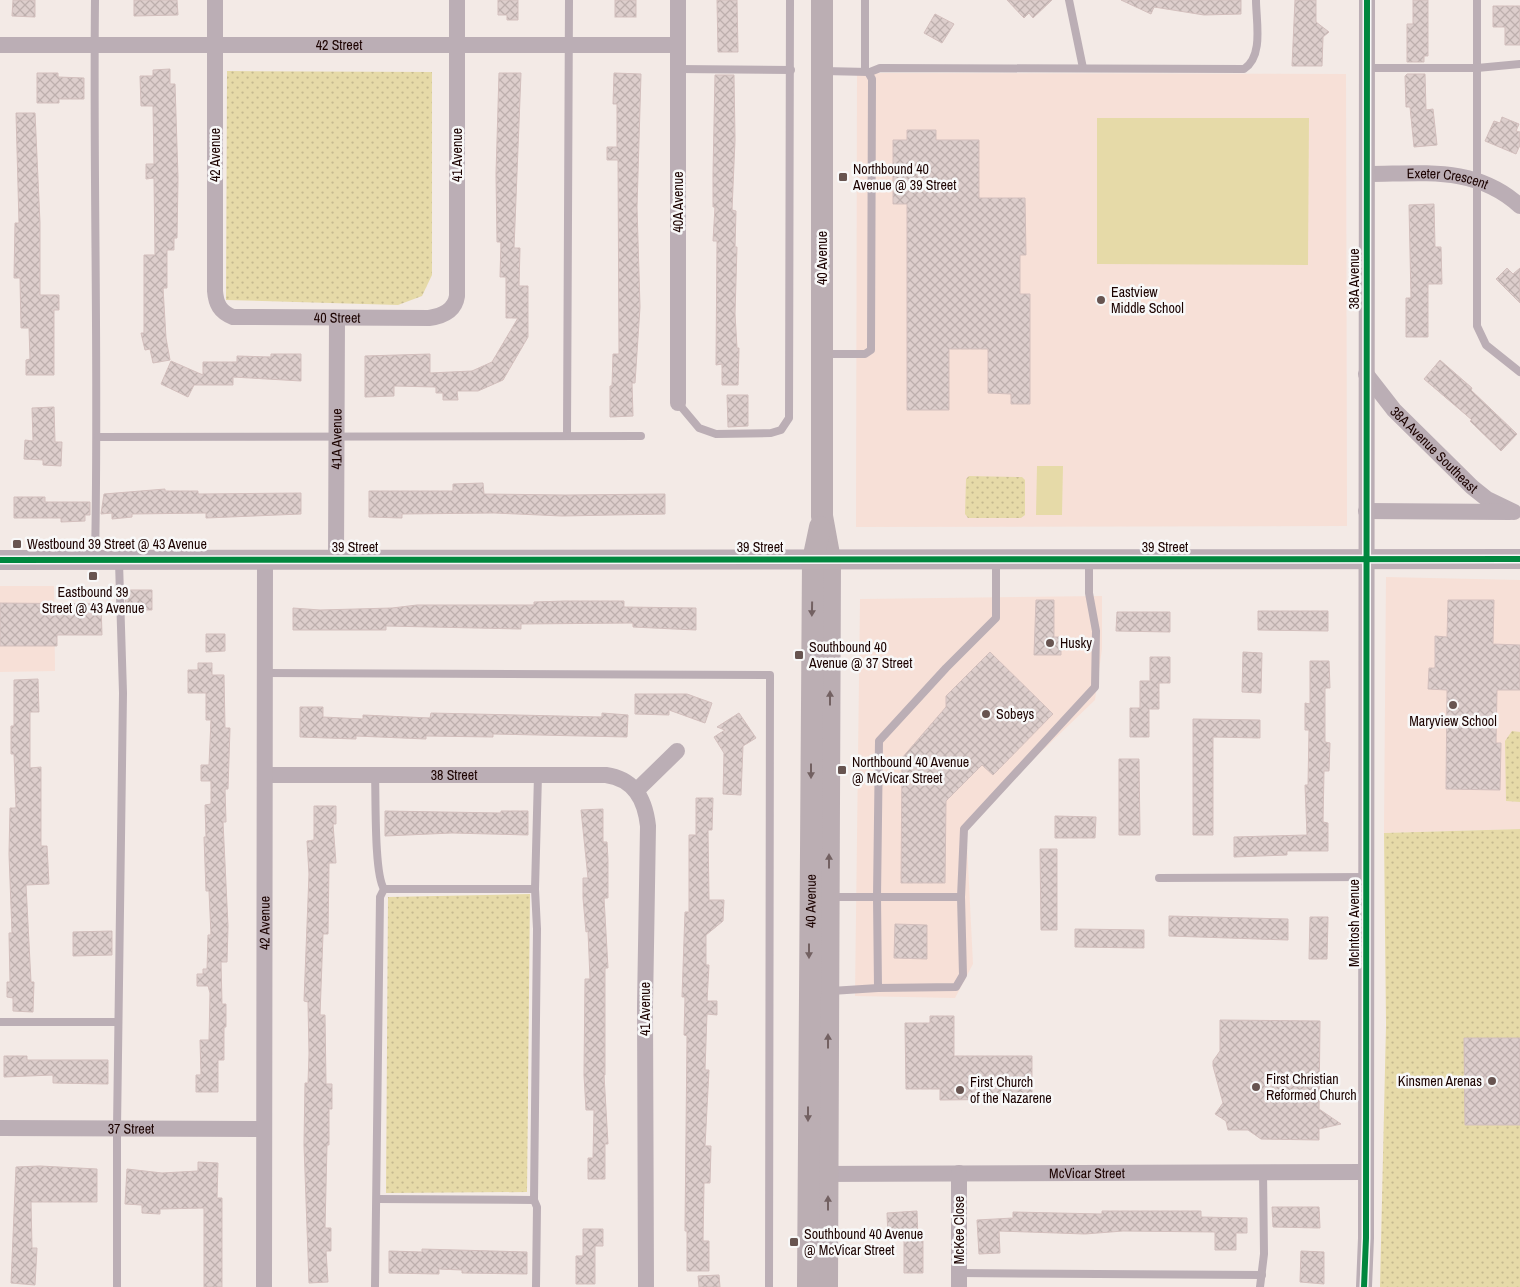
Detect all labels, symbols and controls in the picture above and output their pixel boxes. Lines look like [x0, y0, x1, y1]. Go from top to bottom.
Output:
street label: 42 Street [316, 36, 362, 54]
street label: 42 Avenue [206, 128, 224, 182]
street label: 41 Avenue [448, 128, 466, 182]
place label: Northbound 40 Avenue @ 39 Street [852, 160, 956, 194]
street label: Exeter Crescent [1407, 164, 1491, 193]
street label: 40A Avenue [669, 171, 687, 233]
marker: Northbound 40 Avenue @ 39 Street [837, 171, 849, 183]
street label: 40 Avenue [813, 231, 831, 285]
street label: 38A Avenue [1345, 248, 1363, 310]
place label: Eastview Middle School [1111, 283, 1184, 317]
marker: Eastview Middle School [1095, 294, 1107, 306]
street label: 40 Street [314, 308, 361, 327]
street label: 38A Avenue Southeast [1386, 402, 1481, 497]
street label: 41A Avenue [327, 408, 346, 470]
place label: Westbound 39 Street @ 43 Avenue [27, 535, 207, 553]
marker: Westbound 39 Street @ 43 Avenue [11, 538, 23, 550]
street label: 39 Street [332, 538, 378, 556]
street label: 39 Street [737, 538, 783, 556]
street label: 39 Street [1142, 538, 1188, 556]
marker: Eastbound 39 Street @ 43 Avenue [87, 570, 99, 582]
place label: Eastbound 39 Street @ 43 Avenue [42, 583, 144, 617]
one-way arrow [808, 601, 816, 617]
place label: Husky [1060, 634, 1092, 652]
marker: Husky [1044, 637, 1056, 649]
place label: Southbound 40 Avenue @ 37 Street [808, 638, 912, 672]
marker: Southbound 40 Avenue @ 37 Street [793, 649, 805, 661]
one-way arrow [826, 690, 834, 706]
marker: Maryview School [1447, 699, 1459, 711]
place label: Sobeys [996, 705, 1035, 723]
marker: Sobeys [980, 708, 992, 720]
place label: Maryview School [1409, 712, 1497, 730]
place label: Northbound 40 Avenue @ McVicar Street [852, 753, 969, 787]
one-way arrow [807, 763, 815, 779]
marker: Northbound 40 Avenue @ McVicar Street [836, 764, 848, 776]
street label: 38 Street [431, 766, 477, 784]
one-way arrow [825, 853, 833, 869]
street label: 40 Avenue [801, 874, 820, 928]
street label: McIntosh Avenue [1345, 879, 1363, 967]
street label: 42 Avenue [255, 896, 274, 950]
one-way arrow [805, 943, 813, 959]
street label: 41 Avenue [636, 982, 654, 1036]
one-way arrow [824, 1033, 832, 1049]
place label: First Christian Reformed Church [1266, 1070, 1357, 1104]
place label: Kinsmen Arenas [1398, 1072, 1482, 1090]
place label: First Church of the Nazarene [970, 1073, 1052, 1107]
marker: Kinsmen Arenas [1486, 1075, 1498, 1087]
marker: First Christian Reformed Church [1250, 1081, 1262, 1093]
marker: First Church of the Nazarene [954, 1084, 966, 1096]
one-way arrow [804, 1106, 812, 1122]
street label: 37 Street [108, 1119, 154, 1138]
street label: McVicar Street [1049, 1164, 1125, 1182]
one-way arrow [824, 1195, 832, 1211]
street label: McKee Close [950, 1196, 968, 1264]
place label: Southbound 40 Avenue @ McVicar Street [804, 1225, 923, 1259]
marker: Southbound 40 Avenue @ McVicar Street [788, 1236, 800, 1248]

